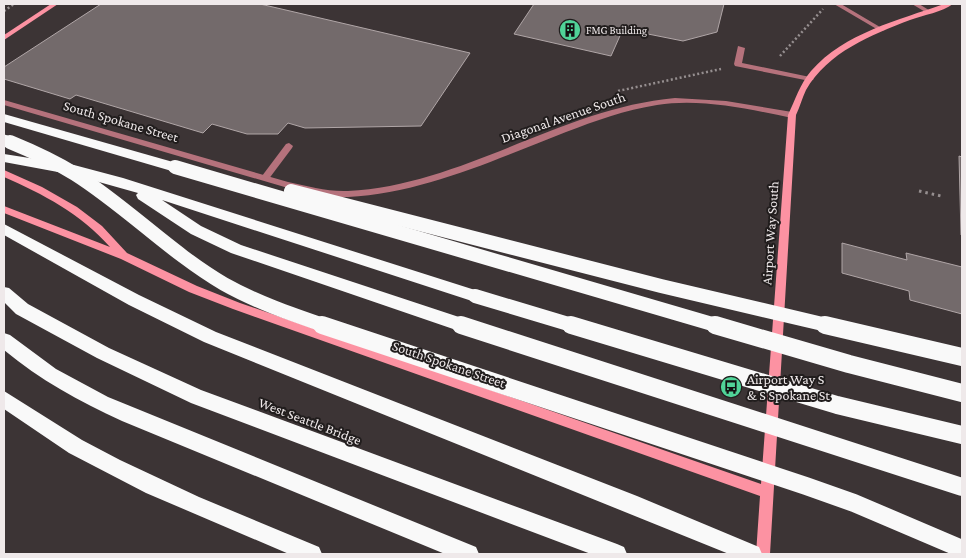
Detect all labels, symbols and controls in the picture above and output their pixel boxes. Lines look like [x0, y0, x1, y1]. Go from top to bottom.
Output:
building icon: FMG Building [558, 18, 582, 42]
place label: FMG Building [586, 24, 648, 37]
street label: Diagonal Avenue South [499, 88, 628, 146]
street label: South Spokane Street [62, 97, 181, 145]
street label: Airport Way South [758, 180, 782, 285]
street label: South Spokane Street [390, 337, 508, 391]
place label: Airport Way S & S Spokane St [747, 371, 830, 403]
bus stop icon: Airport Way S & S Spokane St [719, 375, 743, 399]
street label: West Seattle Bridge [256, 394, 364, 448]

